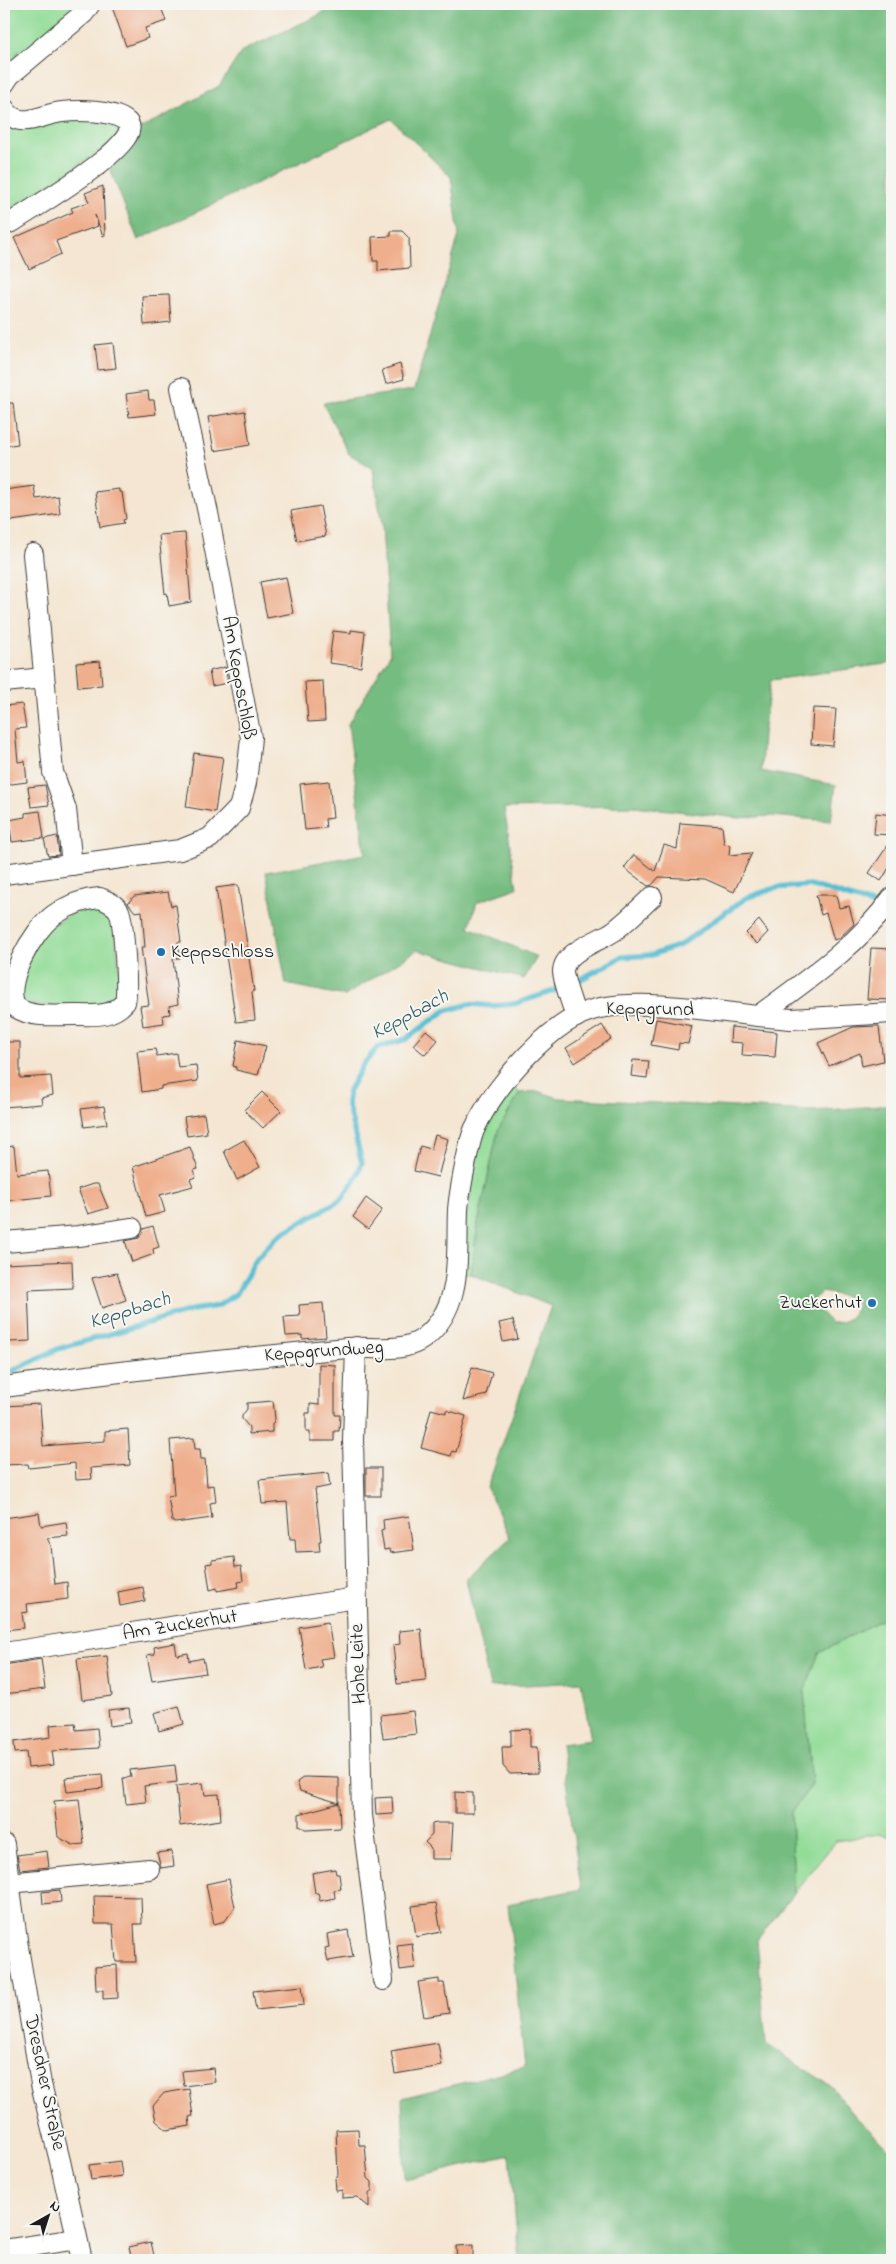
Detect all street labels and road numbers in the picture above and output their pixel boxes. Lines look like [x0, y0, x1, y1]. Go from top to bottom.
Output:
street label: Am Keppschloß [213, 614, 263, 742]
street label: Keppgrund [606, 995, 694, 1026]
street label: Keppgrundweg [264, 1333, 385, 1372]
street label: Am Zuckerhut [120, 1603, 240, 1649]
street label: Hohe Leite [343, 1623, 375, 1705]
street label: Dresdner Straße [15, 2012, 72, 2153]

